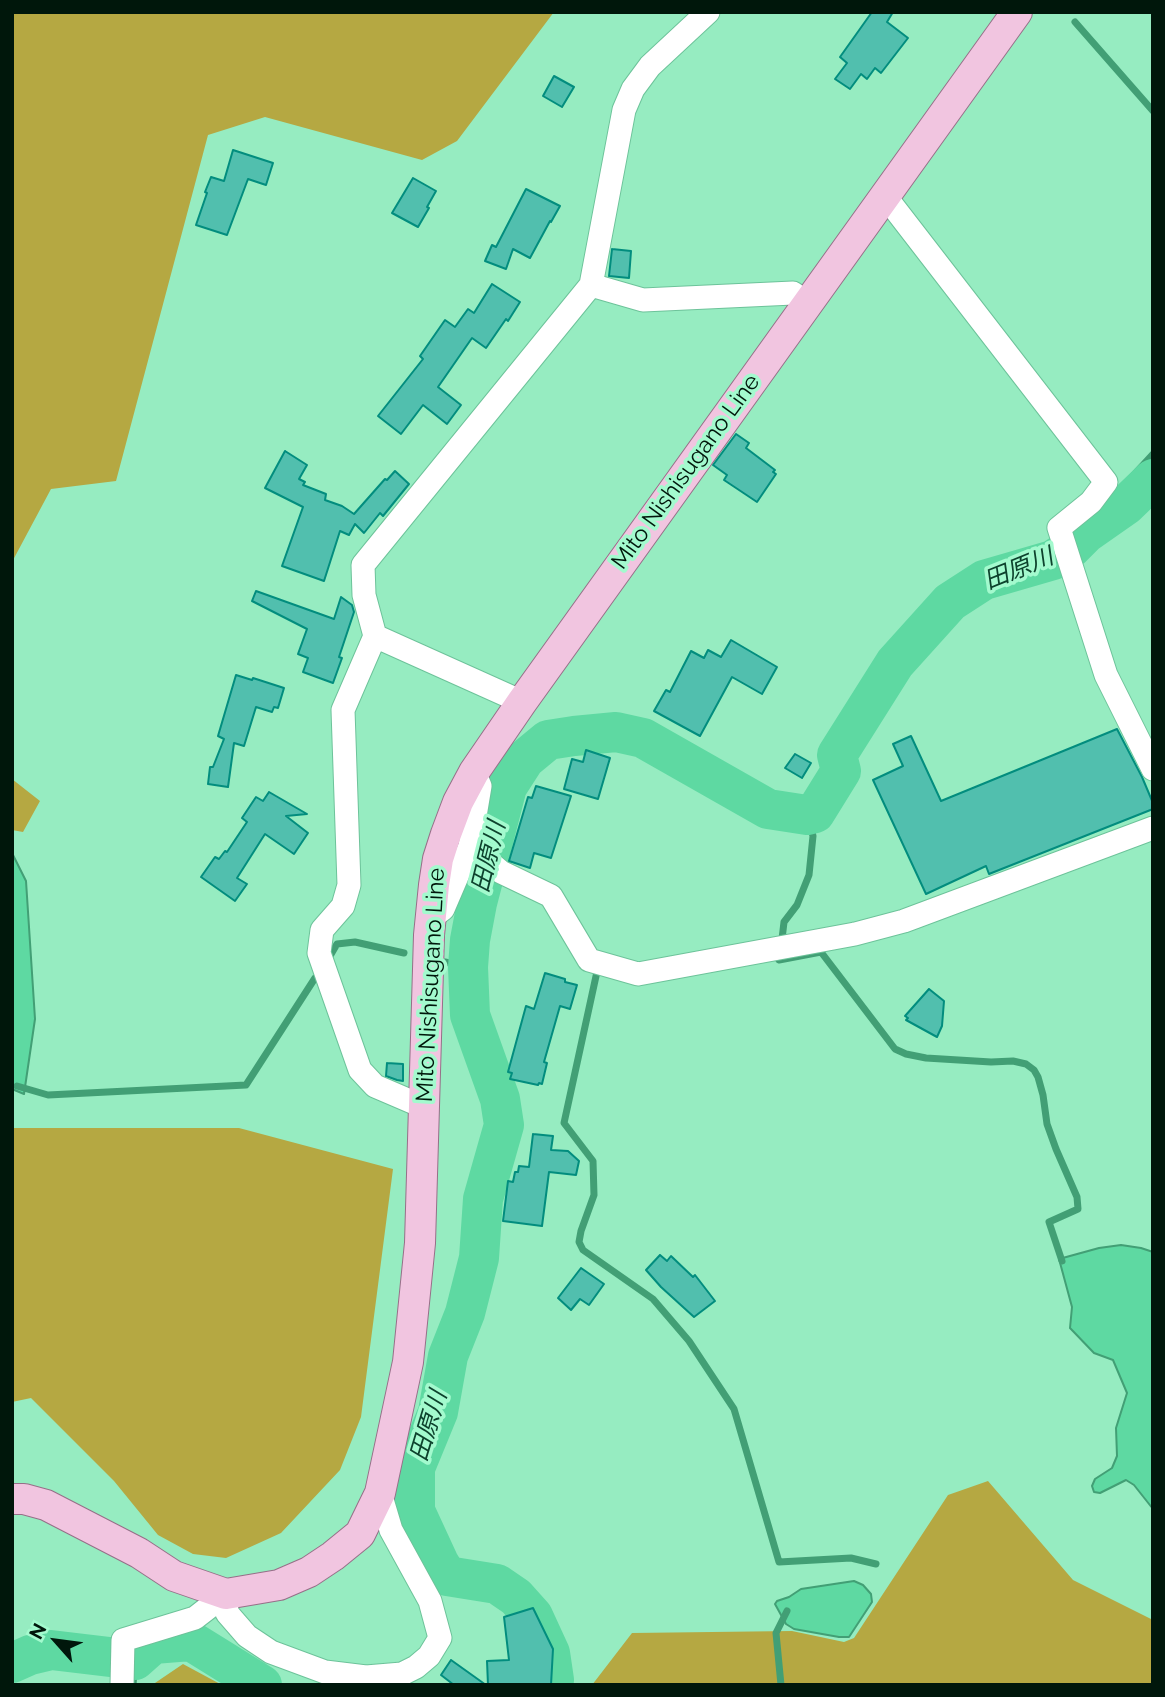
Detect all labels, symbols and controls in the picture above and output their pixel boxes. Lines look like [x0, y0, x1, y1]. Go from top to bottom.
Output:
street label: Mito Nishisugano Line [606, 369, 766, 575]
water label: 田原川 [980, 542, 1058, 596]
water label: 田原川 [466, 819, 512, 895]
street label: Mito Nishisugano Line [411, 867, 451, 1103]
water label: 田原川 [405, 1387, 453, 1465]
north arrow [21, 1606, 91, 1676]
text: N [24, 1620, 51, 1643]

